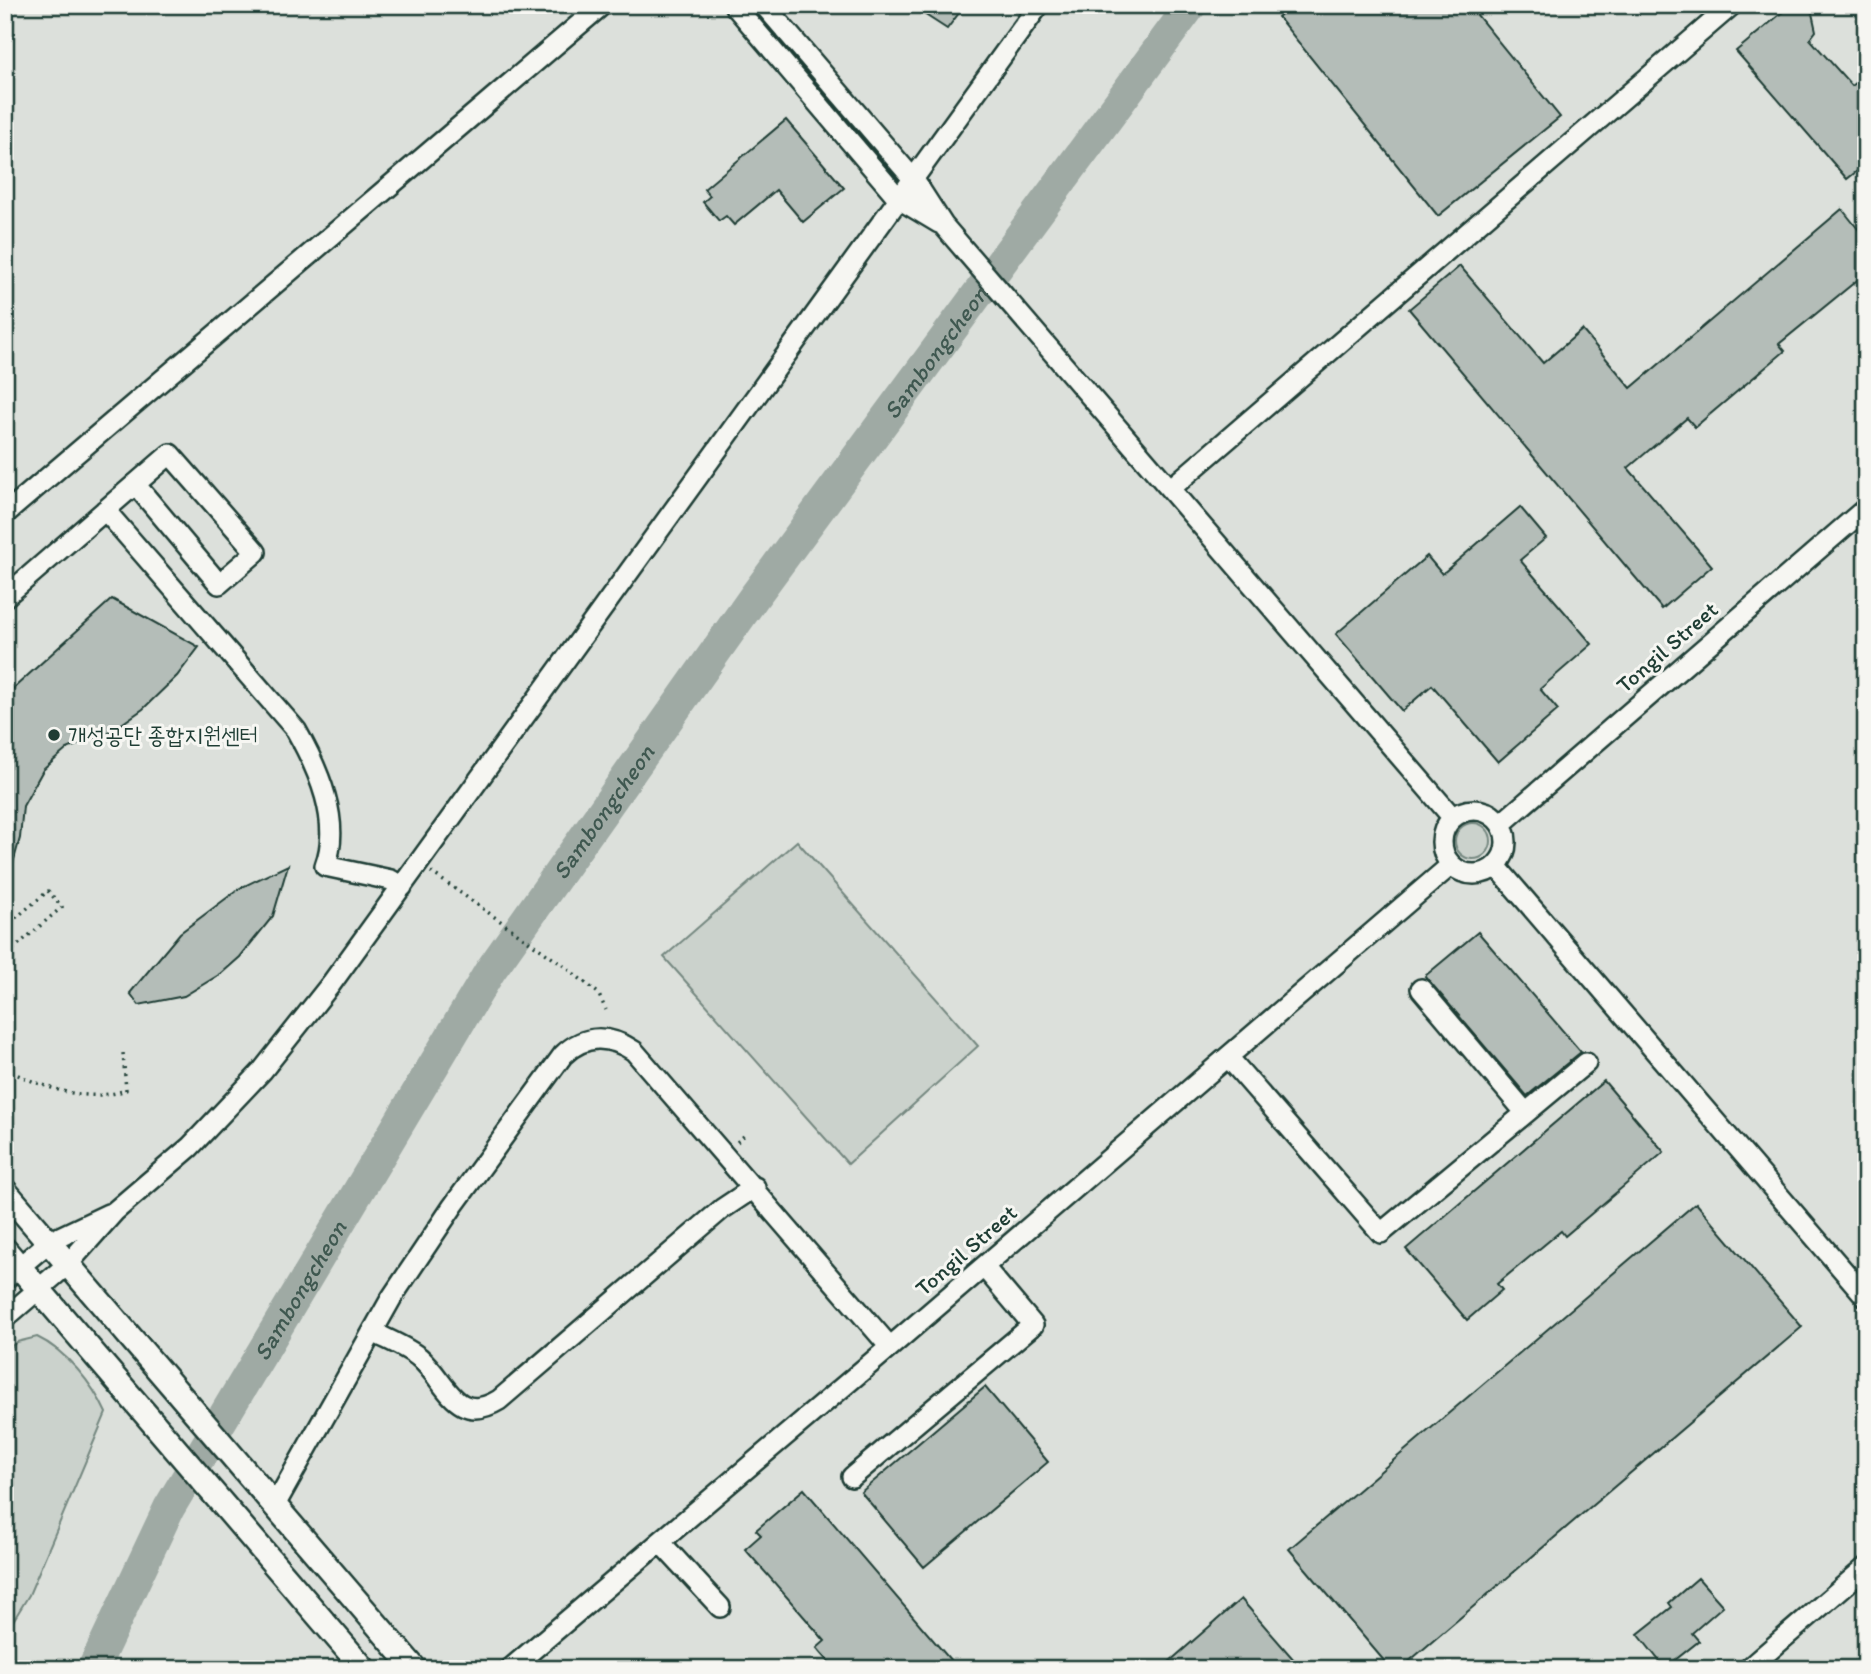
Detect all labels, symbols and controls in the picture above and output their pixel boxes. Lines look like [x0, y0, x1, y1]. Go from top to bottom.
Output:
water label: Sambongcheon [876, 279, 994, 424]
street label: Tongil Street [1610, 595, 1724, 699]
place label: 개성공단 종합지원센터 [68, 721, 258, 749]
marker: 개성공단 종합지원센터 [46, 727, 62, 743]
water label: Sambongcheon [545, 738, 660, 884]
street label: Tongil Street [909, 1198, 1023, 1302]
water label: Sambongcheon [246, 1214, 352, 1365]

